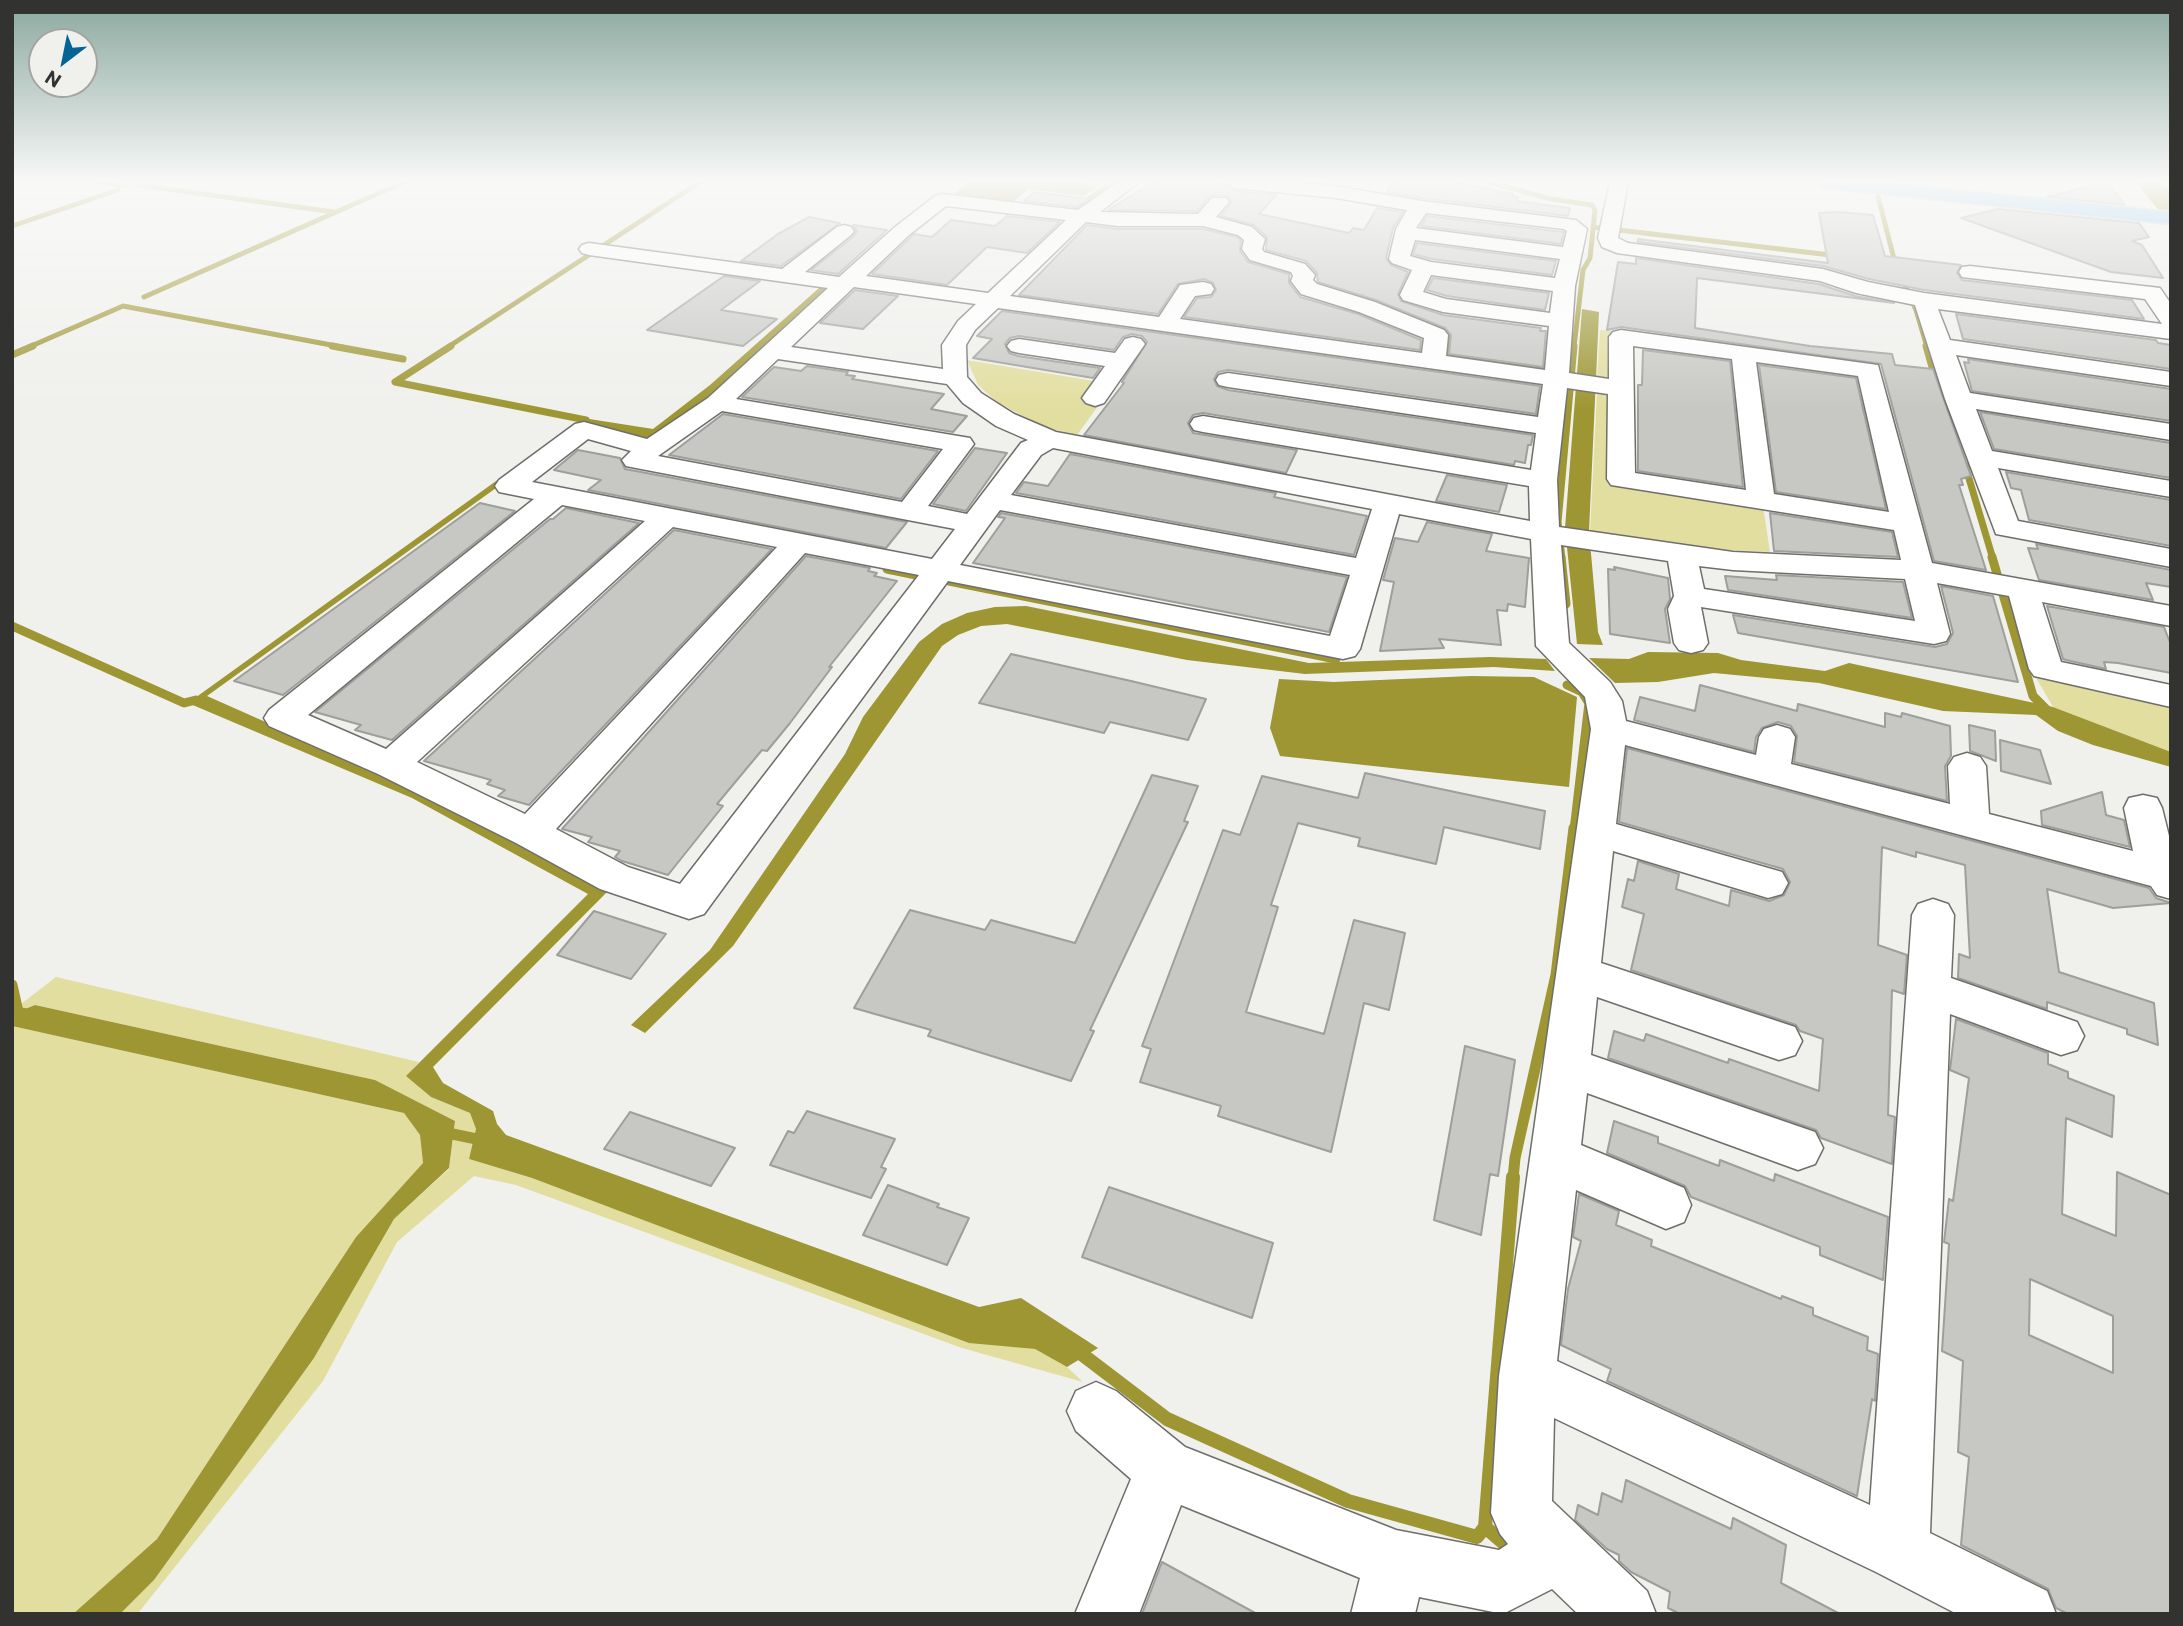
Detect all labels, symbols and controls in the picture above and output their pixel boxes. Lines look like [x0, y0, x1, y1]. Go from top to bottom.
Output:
north arrow [28, 28, 98, 98]
text: N [41, 66, 65, 93]

